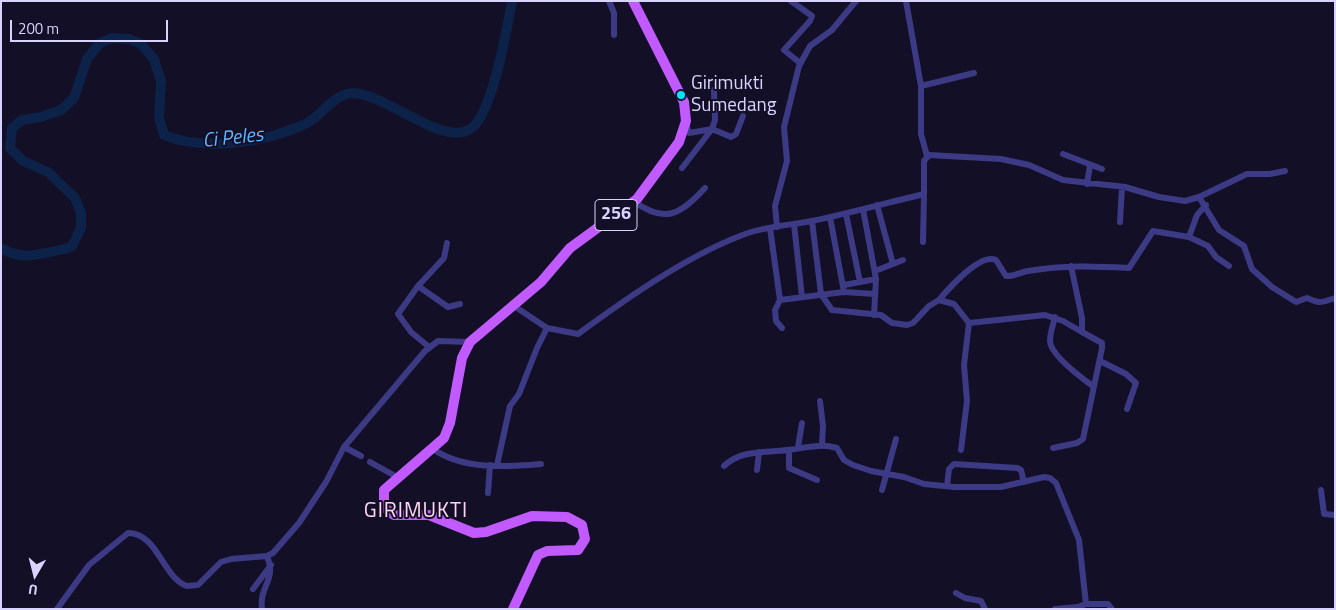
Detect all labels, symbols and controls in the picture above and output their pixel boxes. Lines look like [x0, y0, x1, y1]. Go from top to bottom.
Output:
scale bar [12, 10, 170, 42]
text: 200 m [18, 17, 59, 40]
place label: Girimukti Sumedang [691, 73, 776, 117]
marker: Girimukti Sumedang [675, 89, 687, 101]
water label: Ci Peles [201, 124, 265, 154]
road number: 256 [595, 200, 637, 230]
district label: GIRIMUKTI [363, 499, 469, 525]
north arrow [10, 550, 60, 600]
text: U [27, 579, 39, 601]

